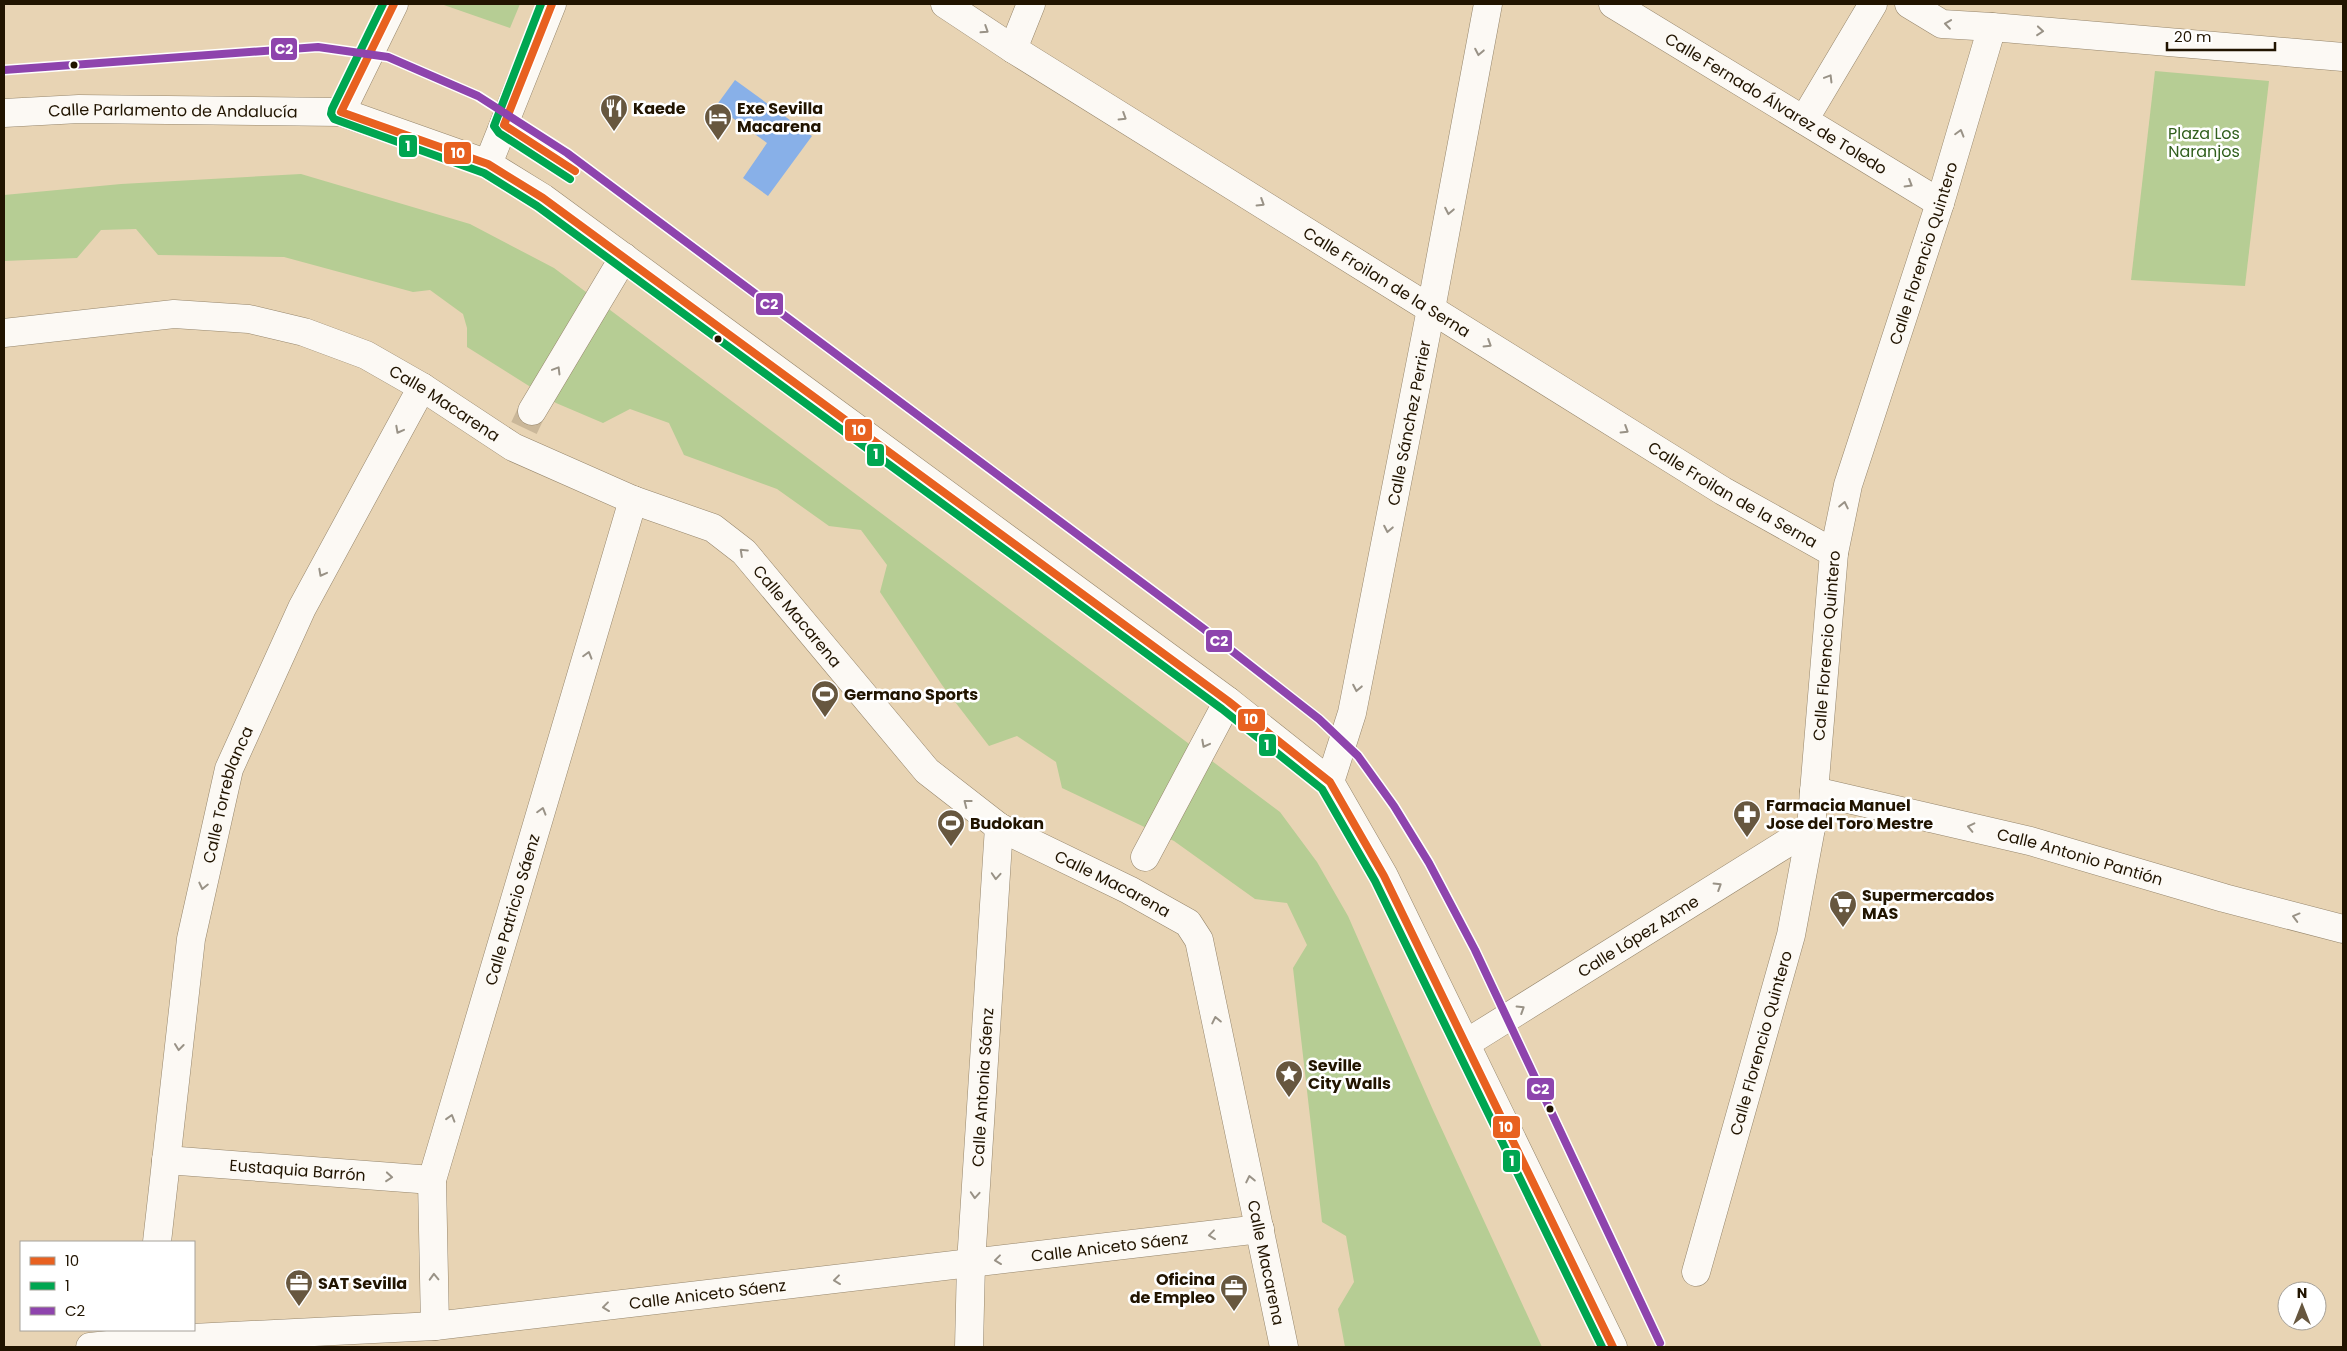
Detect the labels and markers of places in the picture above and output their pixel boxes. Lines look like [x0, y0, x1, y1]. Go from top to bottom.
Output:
unlabelled marker [69, 60, 79, 70]
restaurant icon: Kaede [599, 93, 629, 132]
place label: Kaede [633, 97, 686, 120]
place label: Exe Sevilla Macarena [737, 97, 823, 138]
hotel icon: Exe Sevilla Macarena [703, 102, 733, 141]
unlabelled marker [713, 334, 723, 344]
sports icon: Germano Sports [810, 679, 840, 718]
place label: Germano Sports [844, 683, 978, 706]
place label: Farmacia Manuel Jose del Toro Mestre [1766, 794, 1933, 835]
pharmacy icon: Farmacia Manuel Jose del Toro Mestre [1732, 799, 1762, 838]
sports icon: Budokan [936, 808, 966, 847]
place label: Budokan [970, 812, 1044, 835]
place label: Supermercados MAS [1862, 884, 1994, 925]
supermarket icon: Supermercados MAS [1828, 889, 1858, 928]
place label: Seville City Walls [1308, 1054, 1391, 1095]
place icon: Seville City Walls [1274, 1059, 1304, 1098]
unlabelled marker [1545, 1104, 1555, 1114]
office icon: SAT Sevilla [284, 1268, 314, 1307]
place label: Oficina de Empleo [1130, 1268, 1215, 1309]
place label: SAT Sevilla [318, 1272, 407, 1295]
office icon: Oficina de Empleo [1219, 1273, 1249, 1312]

